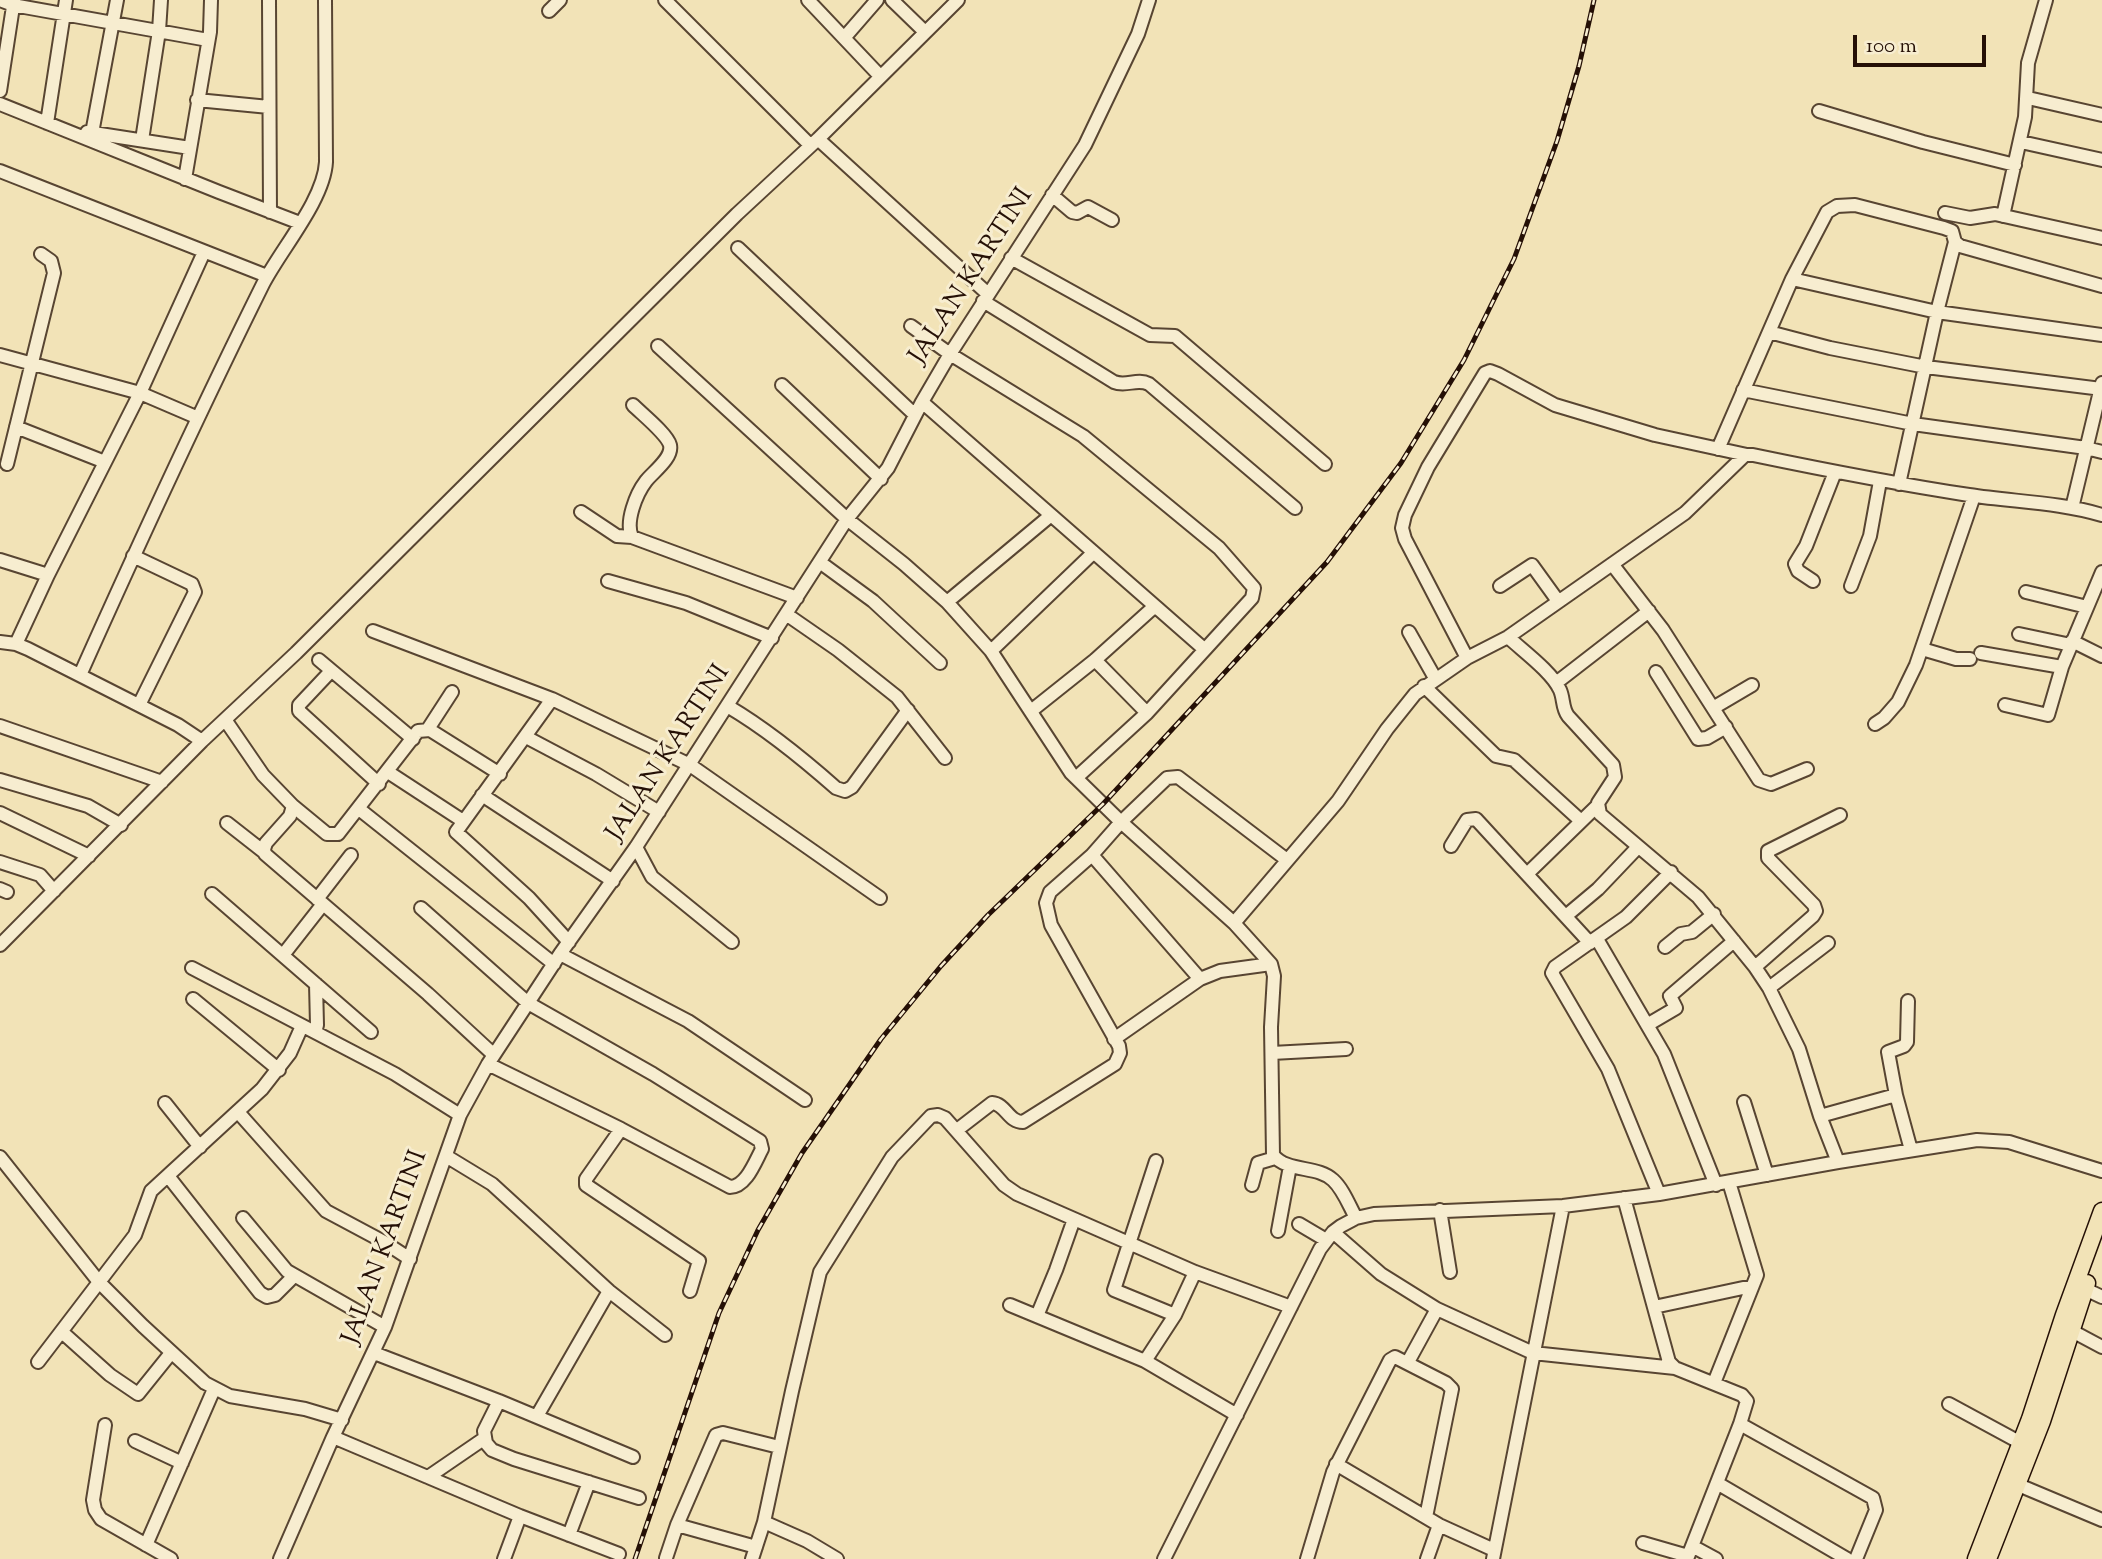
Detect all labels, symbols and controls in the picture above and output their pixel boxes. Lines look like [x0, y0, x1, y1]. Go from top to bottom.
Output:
scale bar [1857, 21, 1990, 65]
text: 100 m [1866, 32, 1917, 62]
street label: JALAN KARTINI [904, 183, 1042, 371]
street label: JALAN KARTINI [601, 660, 739, 848]
street label: JALAN KARTINI [337, 1147, 437, 1349]

